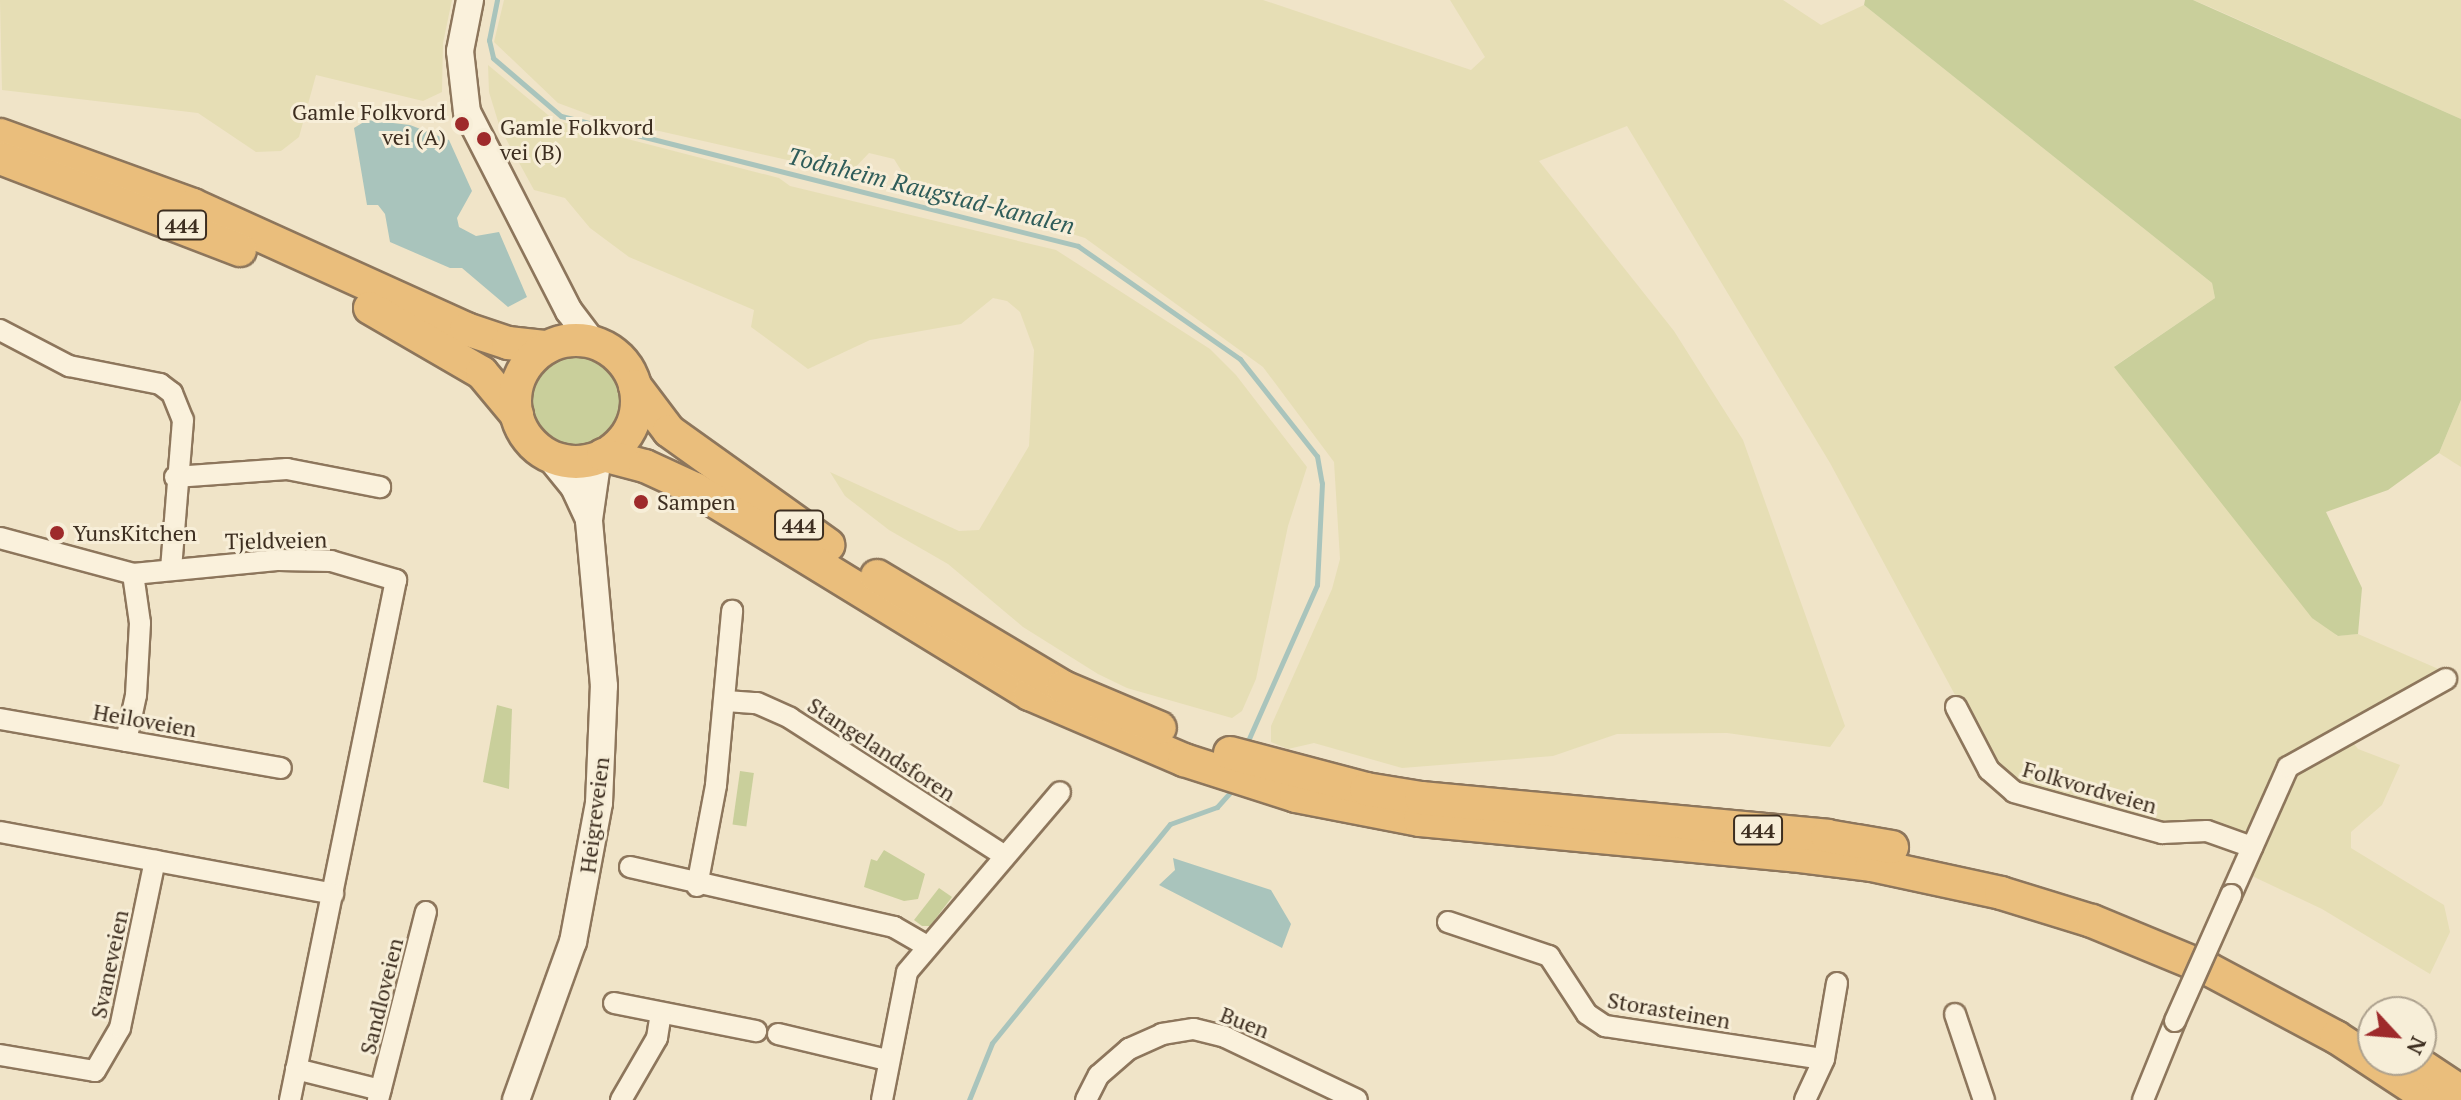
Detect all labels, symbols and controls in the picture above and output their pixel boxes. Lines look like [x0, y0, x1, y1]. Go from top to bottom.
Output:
place label: Gamle Folkvord vei (A) [292, 98, 446, 150]
place label: Gamle Folkvord vei (B) [500, 113, 654, 164]
marker: Gamle Folkvord vei (A) [453, 115, 471, 133]
marker: Gamle Folkvord vei (B) [475, 130, 493, 148]
water label: Todnheim Raugstad-kanalen [784, 141, 1078, 241]
road number: 444 [156, 209, 208, 241]
place label: Sampen [657, 489, 735, 515]
marker: Sampen [632, 493, 650, 511]
road number: 444 [773, 509, 825, 541]
place label: YunsKitchen [73, 520, 197, 546]
marker: YunsKitchen [48, 524, 66, 542]
street label: Tjeldveien [225, 526, 327, 554]
street label: Stangelandsforen [803, 691, 961, 807]
street label: Heiloveien [91, 698, 199, 742]
street label: Heigreveien [574, 755, 614, 875]
street label: Folkvordveien [2020, 755, 2160, 819]
road number: 444 [1732, 814, 1784, 846]
street label: Svaneveien [85, 907, 133, 1021]
street label: Sandloveien [354, 935, 408, 1057]
street label: Storasteinen [1606, 986, 1732, 1034]
north arrow [2357, 996, 2437, 1076]
street label: Buen [1217, 1001, 1273, 1043]
text: N [2401, 1032, 2434, 1060]

